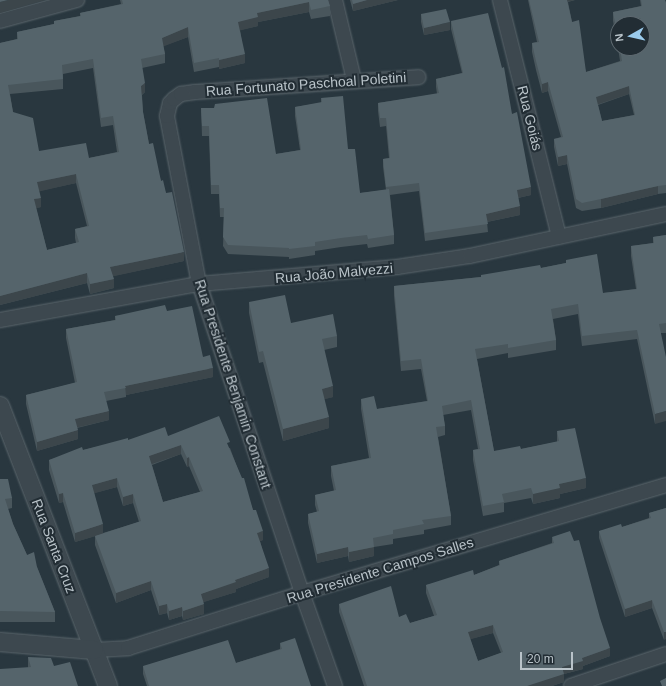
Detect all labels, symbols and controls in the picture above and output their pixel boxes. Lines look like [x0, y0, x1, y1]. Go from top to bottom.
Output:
north arrow [610, 16, 650, 56]
text: N [613, 33, 626, 42]
street label: Rua Fortunato Paschoal Poletini [205, 69, 407, 99]
street label: Rua Goiás [514, 84, 546, 152]
street label: Rua João Malvezzi [274, 259, 394, 287]
street label: Rua Presidente Benjamin Constant [191, 277, 275, 491]
street label: Rua Santa Cruz [28, 496, 80, 596]
street label: Rua Presidente Campos Salles [285, 534, 475, 606]
scale bar [522, 644, 575, 670]
text: 20 m [527, 652, 554, 666]

